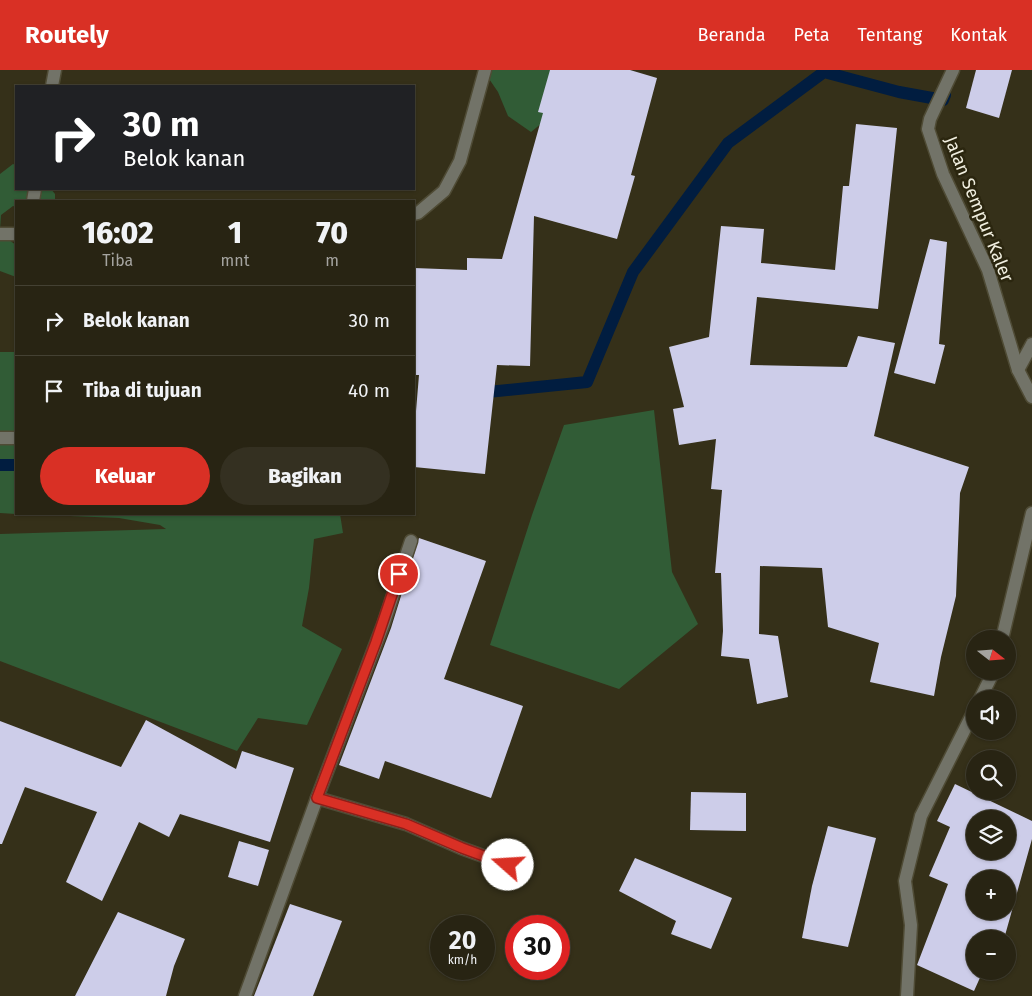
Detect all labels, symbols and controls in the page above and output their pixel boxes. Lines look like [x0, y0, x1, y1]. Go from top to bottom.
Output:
text: Routely [25, 21, 109, 49]
text: Beranda [698, 24, 766, 46]
text: Peta [794, 24, 829, 46]
text: Tentang [857, 24, 922, 46]
text: Kontak [950, 24, 1007, 46]
text: 30 m [123, 103, 200, 145]
icon: right [40, 105, 105, 170]
street label: Jalan Sempur Kaler [940, 133, 1018, 285]
text: Belok kanan [123, 145, 245, 172]
text: 16:02 [82, 215, 154, 251]
text: 1 [228, 215, 242, 251]
text: 70 [316, 215, 348, 251]
text: Tiba [102, 251, 133, 270]
text: mnt [221, 251, 249, 270]
text: m [325, 251, 339, 270]
icon: right [40, 307, 68, 335]
text: Belok kanan [83, 309, 190, 332]
text: 30 m [349, 309, 390, 332]
icon: arrive [40, 377, 68, 405]
text: Tiba di tujuan [83, 379, 202, 402]
text: 40 m [348, 379, 390, 402]
button: Keluar [40, 447, 210, 505]
button: Bagikan [220, 447, 390, 505]
pin [378, 553, 420, 595]
icon: arrive [385, 560, 413, 588]
north arrow [966, 630, 1016, 680]
map controls [966, 630, 1016, 980]
button: sound [966, 690, 1016, 740]
button: search [966, 750, 1016, 800]
button: layers [966, 810, 1016, 860]
position arrow [481, 838, 533, 890]
button: + [966, 870, 1016, 920]
speed limit sign: 30 [505, 915, 570, 980]
text: 20 [449, 926, 476, 956]
button: − [966, 930, 1016, 980]
text: km/h [448, 953, 477, 967]

